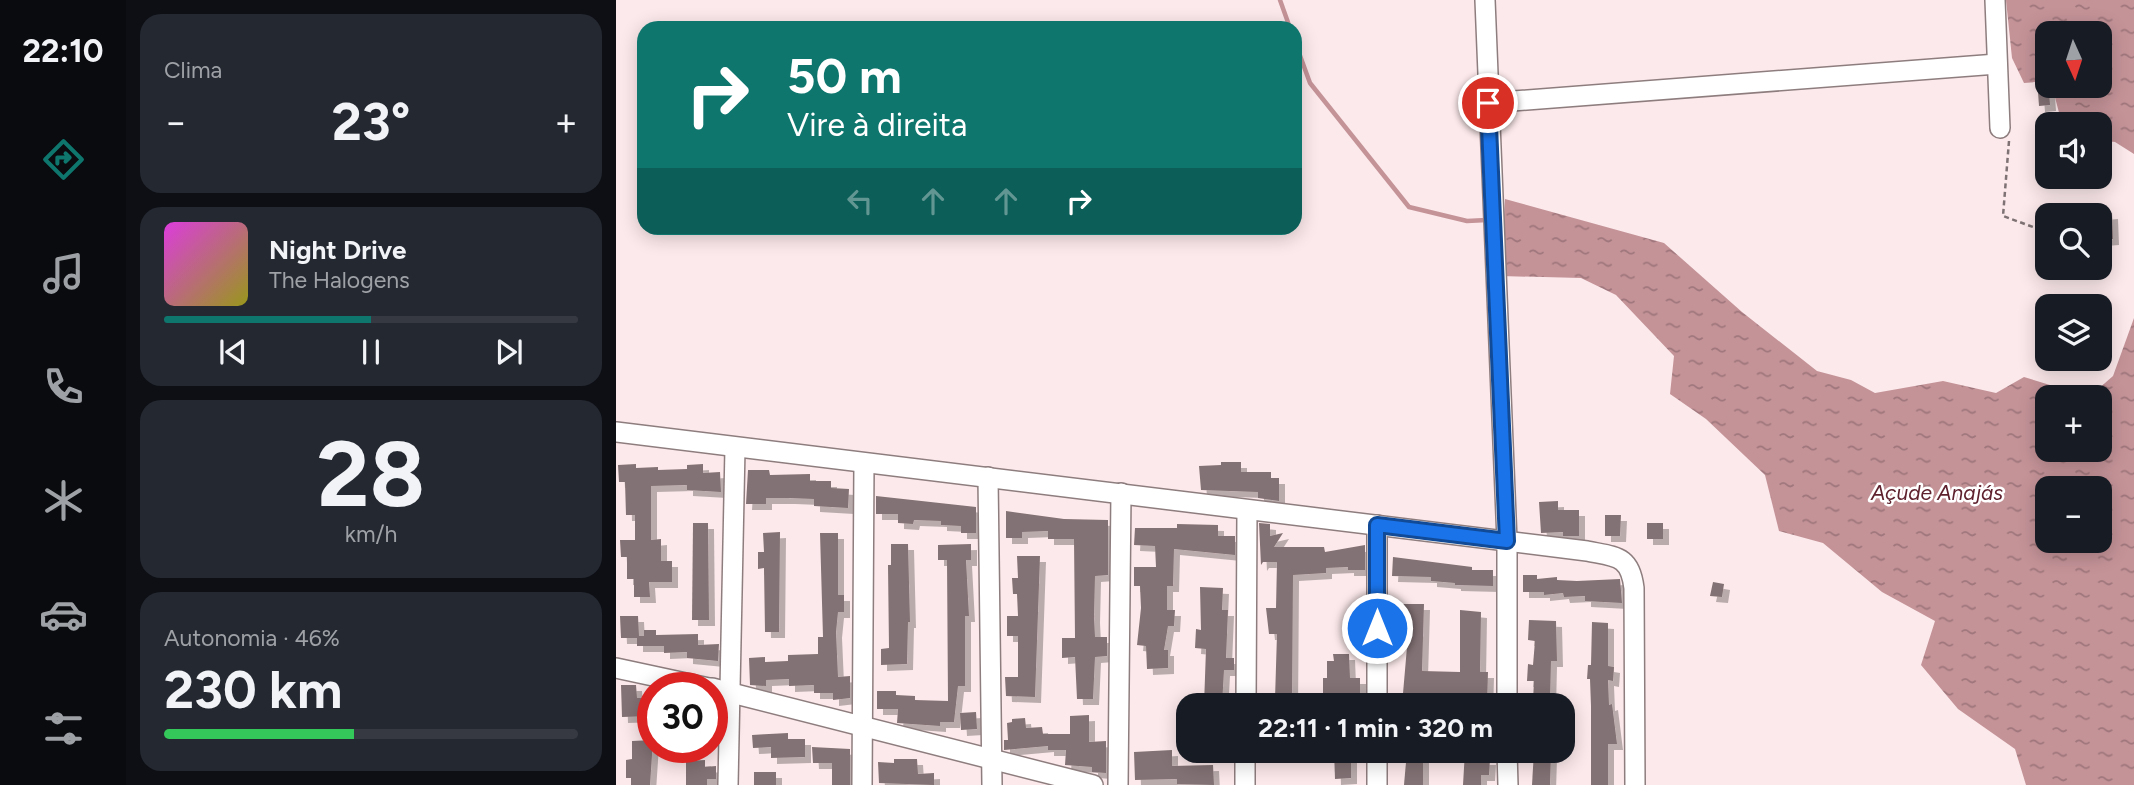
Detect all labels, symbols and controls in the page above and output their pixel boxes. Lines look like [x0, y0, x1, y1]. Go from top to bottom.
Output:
north arrow [2035, 21, 2112, 98]
map controls [2035, 21, 2112, 553]
text: 22:10 [23, 32, 103, 70]
text: 50 m [787, 46, 902, 105]
icon: right [672, 49, 763, 140]
text: Clima [164, 56, 222, 84]
pin [1458, 73, 1518, 133]
icon: arrive [1469, 84, 1507, 122]
text: 23° [332, 91, 410, 153]
text: − [164, 99, 188, 145]
text: + [554, 99, 578, 145]
text: Vire à direita [787, 106, 967, 144]
button: sound [2035, 112, 2112, 189]
icon: directions [39, 135, 88, 184]
icon: left [841, 182, 879, 220]
icon: ahead [914, 182, 952, 220]
icon: ahead [987, 182, 1025, 220]
icon: right [1060, 182, 1098, 220]
button: search [2035, 203, 2112, 280]
text: Night Drive [269, 234, 406, 266]
icon: music [39, 249, 88, 298]
text: The Halogens [269, 266, 410, 294]
button: layers [2035, 294, 2112, 371]
icon: previous [214, 333, 252, 371]
icon: pause [352, 333, 390, 371]
icon: next [490, 333, 528, 371]
icon: phone [39, 362, 88, 411]
button: + [2035, 385, 2112, 462]
text: 28 [317, 420, 425, 529]
icon: climate [39, 476, 88, 525]
button: − [2035, 476, 2112, 553]
water label: Açude Anajás [1870, 480, 2003, 505]
text: km/h [345, 520, 397, 548]
icon: car [39, 590, 88, 639]
position arrow [1340, 591, 1414, 665]
text: Autonomia · 46% [164, 624, 340, 652]
text: 230 km [164, 659, 342, 721]
speed limit sign: 30 [637, 672, 728, 763]
icon: filters [39, 704, 88, 753]
text: 22:11 · 1 min · 320 m [1258, 712, 1493, 744]

